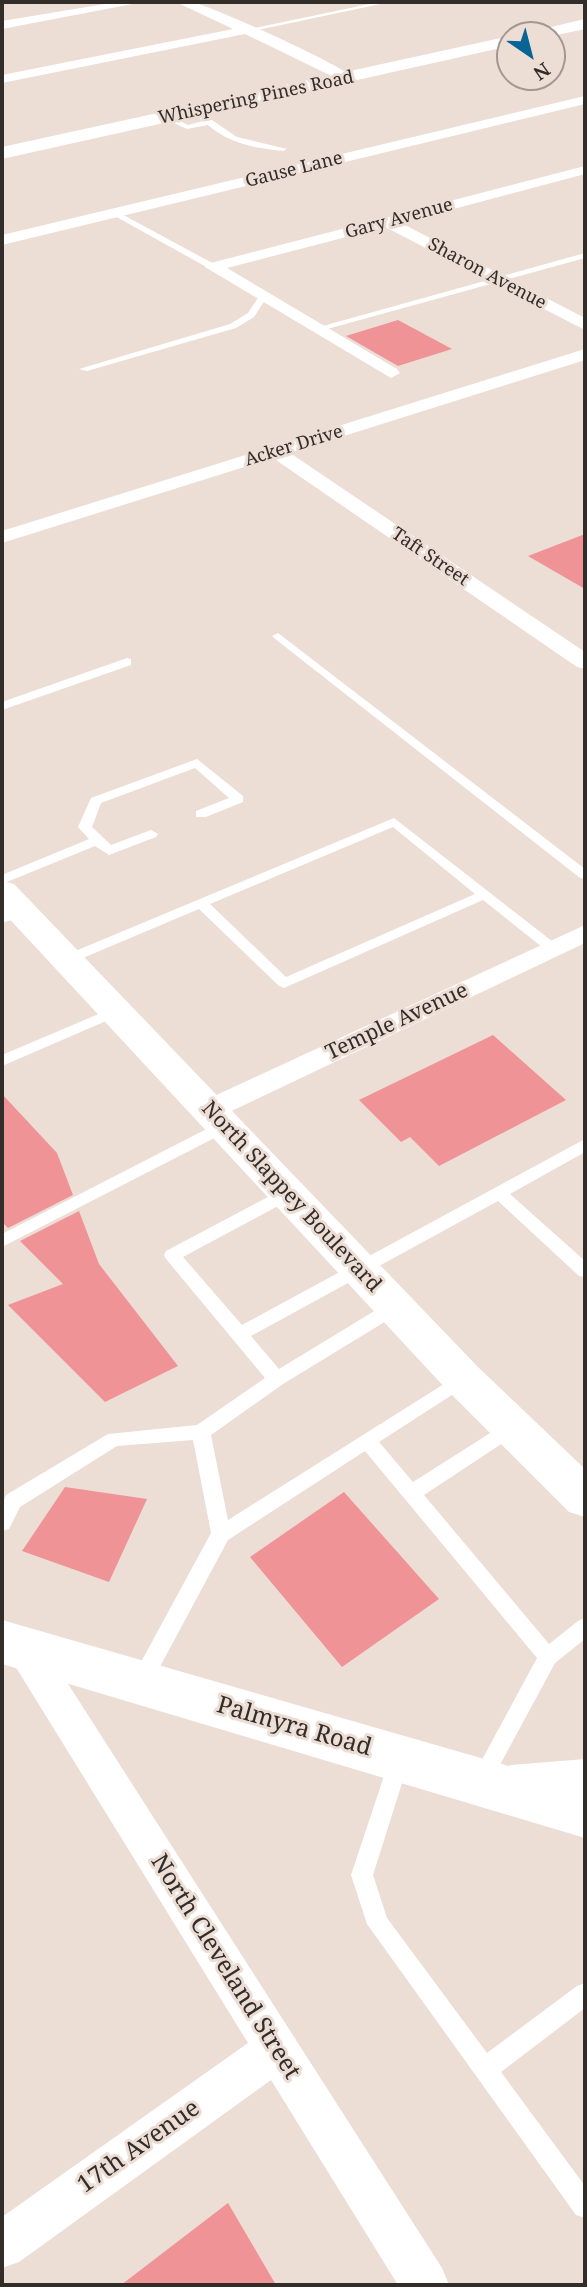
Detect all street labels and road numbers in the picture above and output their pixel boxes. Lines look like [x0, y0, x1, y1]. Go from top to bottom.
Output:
street label: Whispering Pines Road [156, 67, 356, 129]
street label: Gause Lane [243, 147, 345, 193]
street label: Gary Avenue [343, 194, 455, 244]
street label: Sharon Avenue [424, 234, 550, 314]
street label: Acker Drive [242, 421, 346, 471]
street label: Taft Street [387, 523, 473, 591]
street label: Temple Avenue [322, 978, 472, 1066]
street label: North Slappey Boulevard [196, 1096, 386, 1298]
street label: Palmyra Road [213, 1691, 375, 1763]
street label: North Cleveland Street [144, 1849, 306, 2085]
street label: 17th Avenue [72, 2094, 206, 2200]

